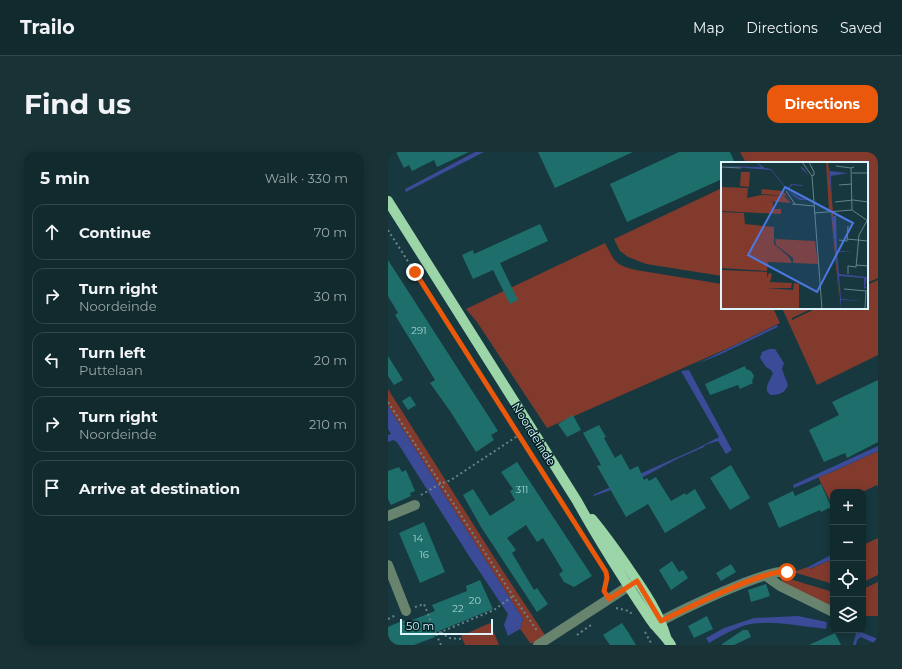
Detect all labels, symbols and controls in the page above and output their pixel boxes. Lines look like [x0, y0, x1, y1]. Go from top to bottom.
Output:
text: Trailo [20, 16, 75, 39]
text: Map [693, 19, 724, 37]
text: Directions [746, 19, 818, 37]
text: Saved [840, 19, 882, 37]
button: Directions [767, 85, 878, 123]
text: Find us [24, 87, 131, 121]
inset map [721, 162, 868, 309]
text: 5 min [40, 168, 90, 188]
text: Walk · 330 m [265, 170, 348, 186]
icon: ahead [41, 221, 63, 243]
text: Continue [79, 223, 151, 242]
text: 70 m [314, 224, 347, 240]
route end [406, 263, 424, 281]
text: Turn right [79, 279, 158, 298]
icon: right [41, 285, 63, 307]
text: 30 m [314, 288, 347, 304]
text: Noordeinde [79, 298, 157, 314]
house number: 291 [411, 324, 427, 337]
text: Turn left [79, 343, 146, 362]
icon: left [41, 349, 63, 371]
text: 20 m [314, 352, 347, 368]
text: Puttelaan [79, 362, 143, 378]
street label: Noordeinde [509, 400, 559, 468]
text: Turn right [79, 407, 158, 426]
icon: right [41, 413, 63, 435]
text: 210 m [309, 416, 347, 432]
text: Noordeinde [79, 426, 157, 442]
icon: arrive [41, 477, 63, 499]
text: Arrive at destination [79, 479, 240, 498]
house number: 311 [516, 483, 528, 496]
map controls [830, 489, 866, 633]
button: + [830, 489, 866, 525]
button: − [830, 525, 866, 561]
house number: 14 [413, 532, 423, 545]
house number: 16 [419, 548, 429, 561]
button: locate [830, 561, 866, 597]
route start [778, 563, 796, 581]
house number: 20 [469, 594, 482, 607]
button: layers [830, 597, 866, 633]
house number: 22 [452, 602, 464, 615]
scale bar [400, 617, 493, 636]
text: 50 m [406, 619, 434, 633]

